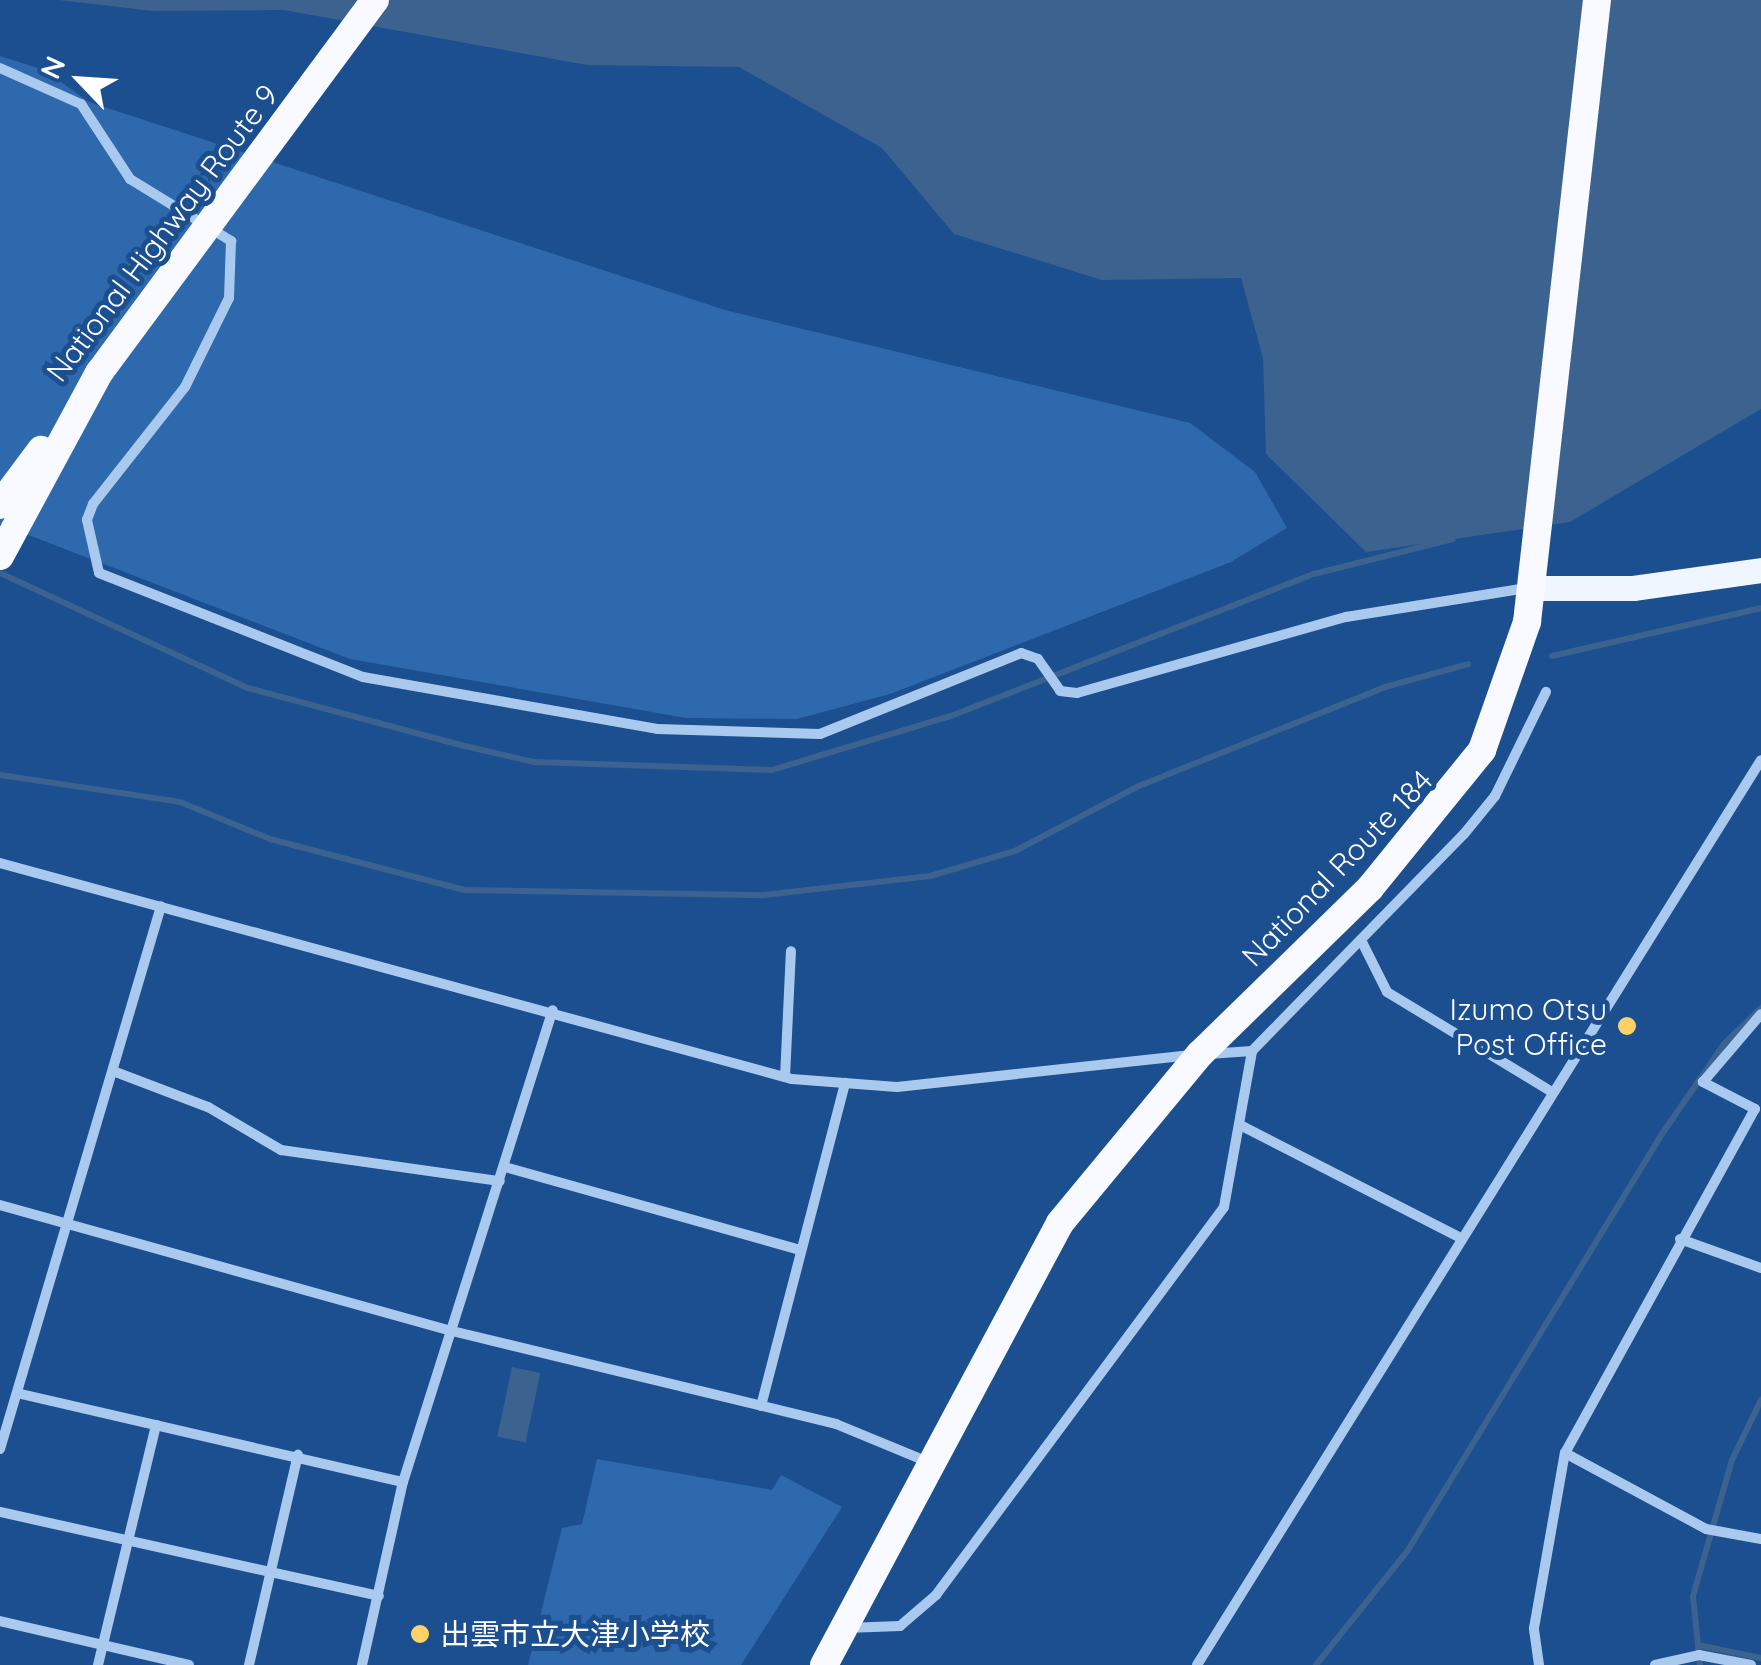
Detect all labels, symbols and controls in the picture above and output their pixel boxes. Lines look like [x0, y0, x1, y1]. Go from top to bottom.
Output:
north arrow [30, 30, 130, 130]
text: N [32, 50, 73, 84]
street label: National Highway Route 9 [39, 78, 285, 388]
street label: National Route 184 [1234, 762, 1440, 974]
place label: Izumo Otsu Post Office [1450, 991, 1607, 1062]
marker: Izumo Otsu Post Office [1616, 1015, 1638, 1037]
place label: 出雲市立大津小学校 [440, 1616, 710, 1652]
marker: 出雲市立大津小学校 [409, 1623, 431, 1645]

